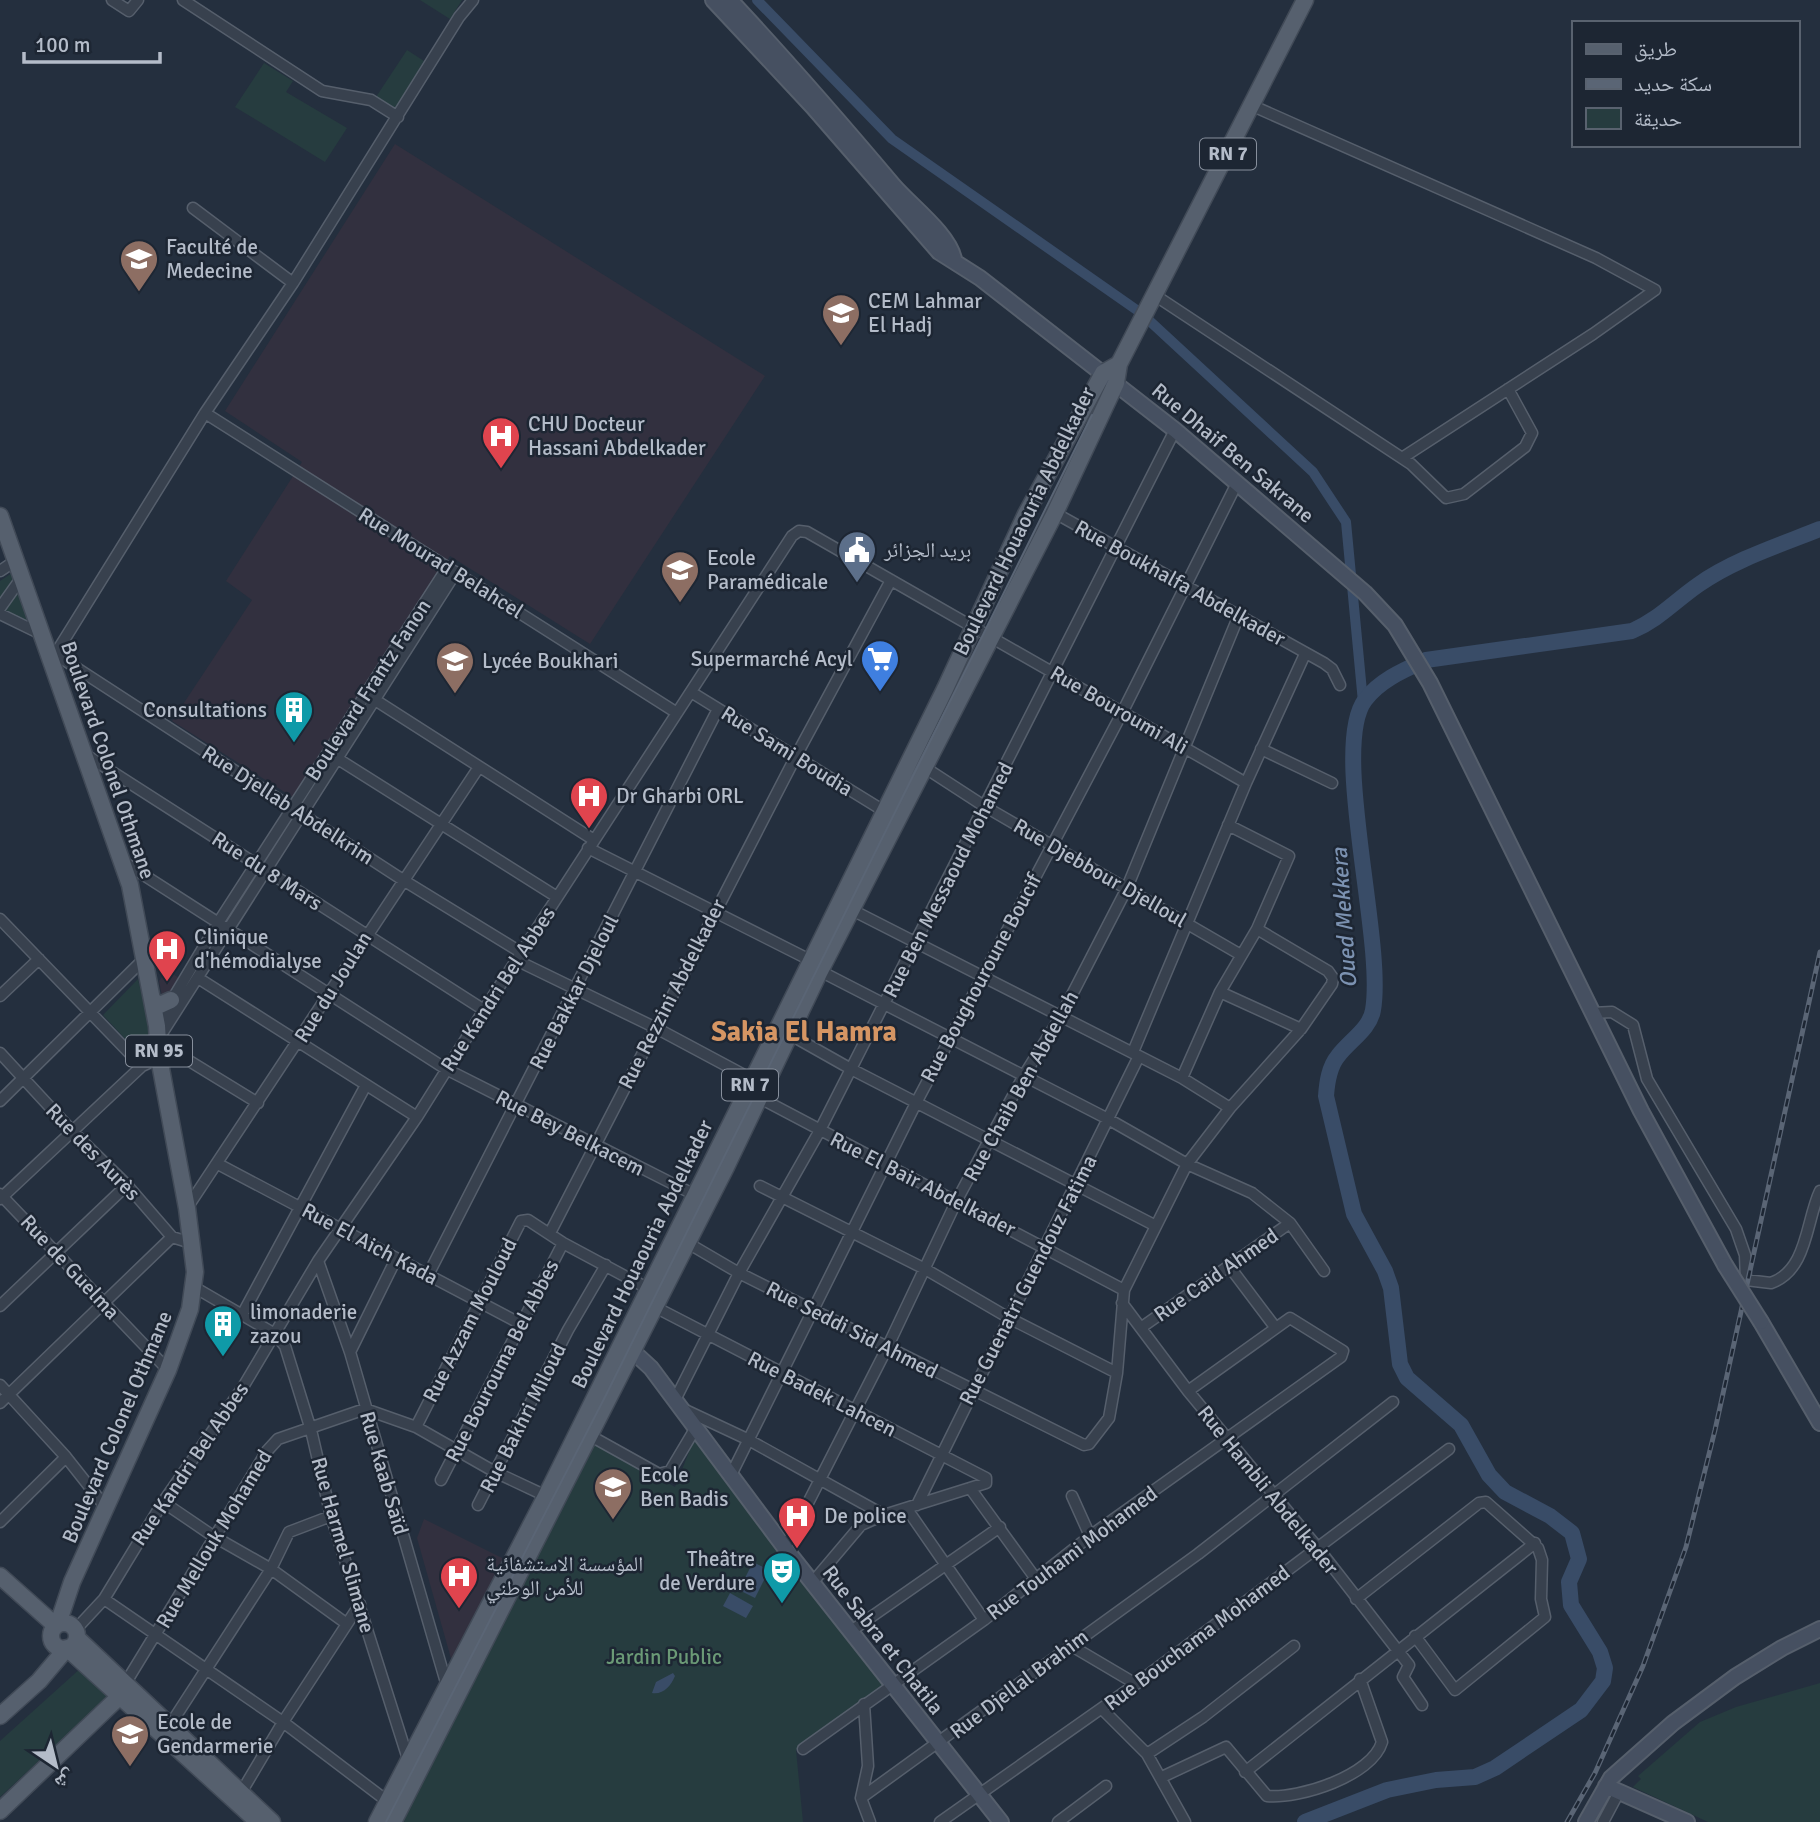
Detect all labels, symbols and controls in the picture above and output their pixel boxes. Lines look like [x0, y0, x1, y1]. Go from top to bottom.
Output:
scale bar [24, 21, 161, 65]
legend [1572, 21, 1799, 147]
text: 100 m [35, 32, 90, 58]
text: طريق [1634, 36, 1677, 62]
text: سكة حديد [1634, 71, 1712, 97]
text: حديقة [1634, 106, 1682, 132]
road number: RN 7 [1200, 138, 1256, 170]
place label: Faculté de Medecine [166, 234, 258, 284]
school or university icon: Faculté de Medecine [118, 238, 160, 293]
place label: CEM Lahmar El Hadj [868, 288, 982, 338]
school or university icon: CEM Lahmar El Hadj [820, 292, 862, 347]
street label: Rue Dhaif Ben Sakrane [1147, 377, 1319, 529]
street label: Boulevard Houaouria Abdelkader [948, 382, 1101, 660]
place label: CHU Docteur Hassani Abdelkader [528, 411, 706, 461]
hospital icon: CHU Docteur Hassani Abdelkader [480, 415, 522, 470]
street label: Rue Mourad Belahcel [354, 502, 528, 624]
street label: Rue Boukhalfa Abdelkader [1070, 514, 1290, 652]
public building icon: بريد الجزائر [836, 529, 878, 584]
place label: بريد الجزائر [883, 537, 971, 563]
place label: Ecole Paramédicale [707, 545, 828, 595]
school or university icon: Ecole Paramédicale [659, 549, 701, 604]
street label: Boulevard Frantz Fanon [300, 594, 436, 786]
street label: Boulevard Colonel Othmane [55, 638, 161, 882]
supermarket icon: Supermarché Acyl [859, 638, 901, 693]
school or university icon: Lycée Boukhari [434, 640, 476, 695]
place label: Supermarché Acyl [691, 646, 853, 672]
place label: Lycée Boukhari [482, 648, 618, 674]
street label: Rue Bouroumi Ali [1045, 660, 1193, 760]
building icon: Consultations [273, 689, 315, 744]
place label: Consultations [143, 697, 267, 723]
street label: Rue Sami Boudia [716, 700, 858, 802]
street label: Rue Djellab Abdelkrim [197, 740, 379, 870]
street label: Rue Ben Messaoud Mohamed [877, 758, 1019, 1002]
hospital icon: Dr Gharbi ORL [568, 775, 610, 830]
place label: Dr Gharbi ORL [616, 783, 744, 809]
street label: Rue Djebbour Djelloul [1009, 813, 1191, 933]
street label: Rue du 8 Mars [207, 826, 327, 916]
water label: Oued Mekkera [1325, 846, 1363, 989]
street label: Rue Boughouroune Boucif [915, 868, 1048, 1087]
street label: Rue Rezzini Abdelkader [613, 894, 731, 1093]
street label: Rue Kandri Bel Abbes [435, 902, 561, 1076]
street label: Rue Bakkar Djeloul [524, 910, 624, 1074]
place label: Clinique d'hémodialyse [194, 924, 322, 974]
street label: Rue du Joulan [289, 927, 377, 1047]
hospital icon: Clinique d'hémodialyse [146, 928, 188, 983]
street label: Rue Chaib Ben Abdellah [958, 986, 1084, 1186]
district label: Sakia El Hamra [711, 1015, 897, 1049]
road number: RN 95 [126, 1036, 192, 1066]
road number: RN 7 [722, 1070, 778, 1100]
street label: Rue Bey Belkacem [491, 1084, 649, 1182]
street label: Rue des Aurès [40, 1098, 146, 1206]
street label: Boulevard Houaouria Abdelkader [566, 1115, 719, 1393]
street label: Rue El Bair Abdelkader [826, 1126, 1020, 1242]
street label: Rue Guenatri Guendouz Fatima [953, 1150, 1103, 1410]
street label: Rue El Aich Kada [297, 1197, 443, 1291]
street label: Rue de Guelma [15, 1209, 125, 1325]
street label: Rue Caid Ahmed [1149, 1222, 1283, 1328]
street label: Rue Azzam Mouloud [417, 1233, 523, 1407]
street label: Rue Bourouma Bel Abbes [440, 1255, 564, 1467]
street label: Rue Seddi Sid Ahmed [762, 1275, 942, 1385]
place label: limonaderie zazou [250, 1299, 357, 1349]
building icon: limonaderie zazou [202, 1303, 244, 1358]
street label: Boulevard Colonel Othmane [56, 1307, 178, 1547]
street label: Rue Bakhri Miloud [474, 1339, 572, 1497]
street label: Rue Badek Lahcen [743, 1345, 901, 1443]
street label: Rue Kandri Bel Abbes [126, 1377, 254, 1551]
street label: Rue Hambli Abdelkader [1192, 1400, 1344, 1580]
street label: Rue Kaab Saïd [354, 1408, 414, 1538]
street label: Rue Mellouk Mohamed [150, 1445, 278, 1633]
street label: Rue Harmel Slimane [305, 1454, 381, 1636]
place label: Ecole Ben Badis [640, 1462, 729, 1512]
school or university icon: Ecole Ben Badis [592, 1466, 634, 1521]
street label: Rue Touhami Mohamed [981, 1480, 1163, 1626]
hospital icon: De police [776, 1495, 818, 1550]
place label: De police [824, 1503, 907, 1529]
place label: Theâtre de Verdure [659, 1546, 755, 1596]
theatre icon: Theâtre de Verdure [761, 1550, 803, 1605]
place label: المؤسسة الاستشفائية للأمن الوطني [486, 1551, 643, 1604]
hospital icon: المؤسسة الاستشفائية للأمن الوطني [438, 1555, 480, 1610]
street label: Rue Sabra et Chatila [817, 1560, 949, 1720]
street label: Rue Bouchama Mohamed [1099, 1560, 1295, 1716]
street label: Rue Djellal Brahim [945, 1623, 1093, 1745]
park label: Jardin Public [606, 1644, 722, 1670]
place label: Ecole de Gendarmerie [157, 1709, 274, 1759]
school or university icon: Ecole de Gendarmerie [109, 1713, 151, 1768]
north arrow [21, 1731, 91, 1801]
text: ش [50, 1763, 80, 1795]

